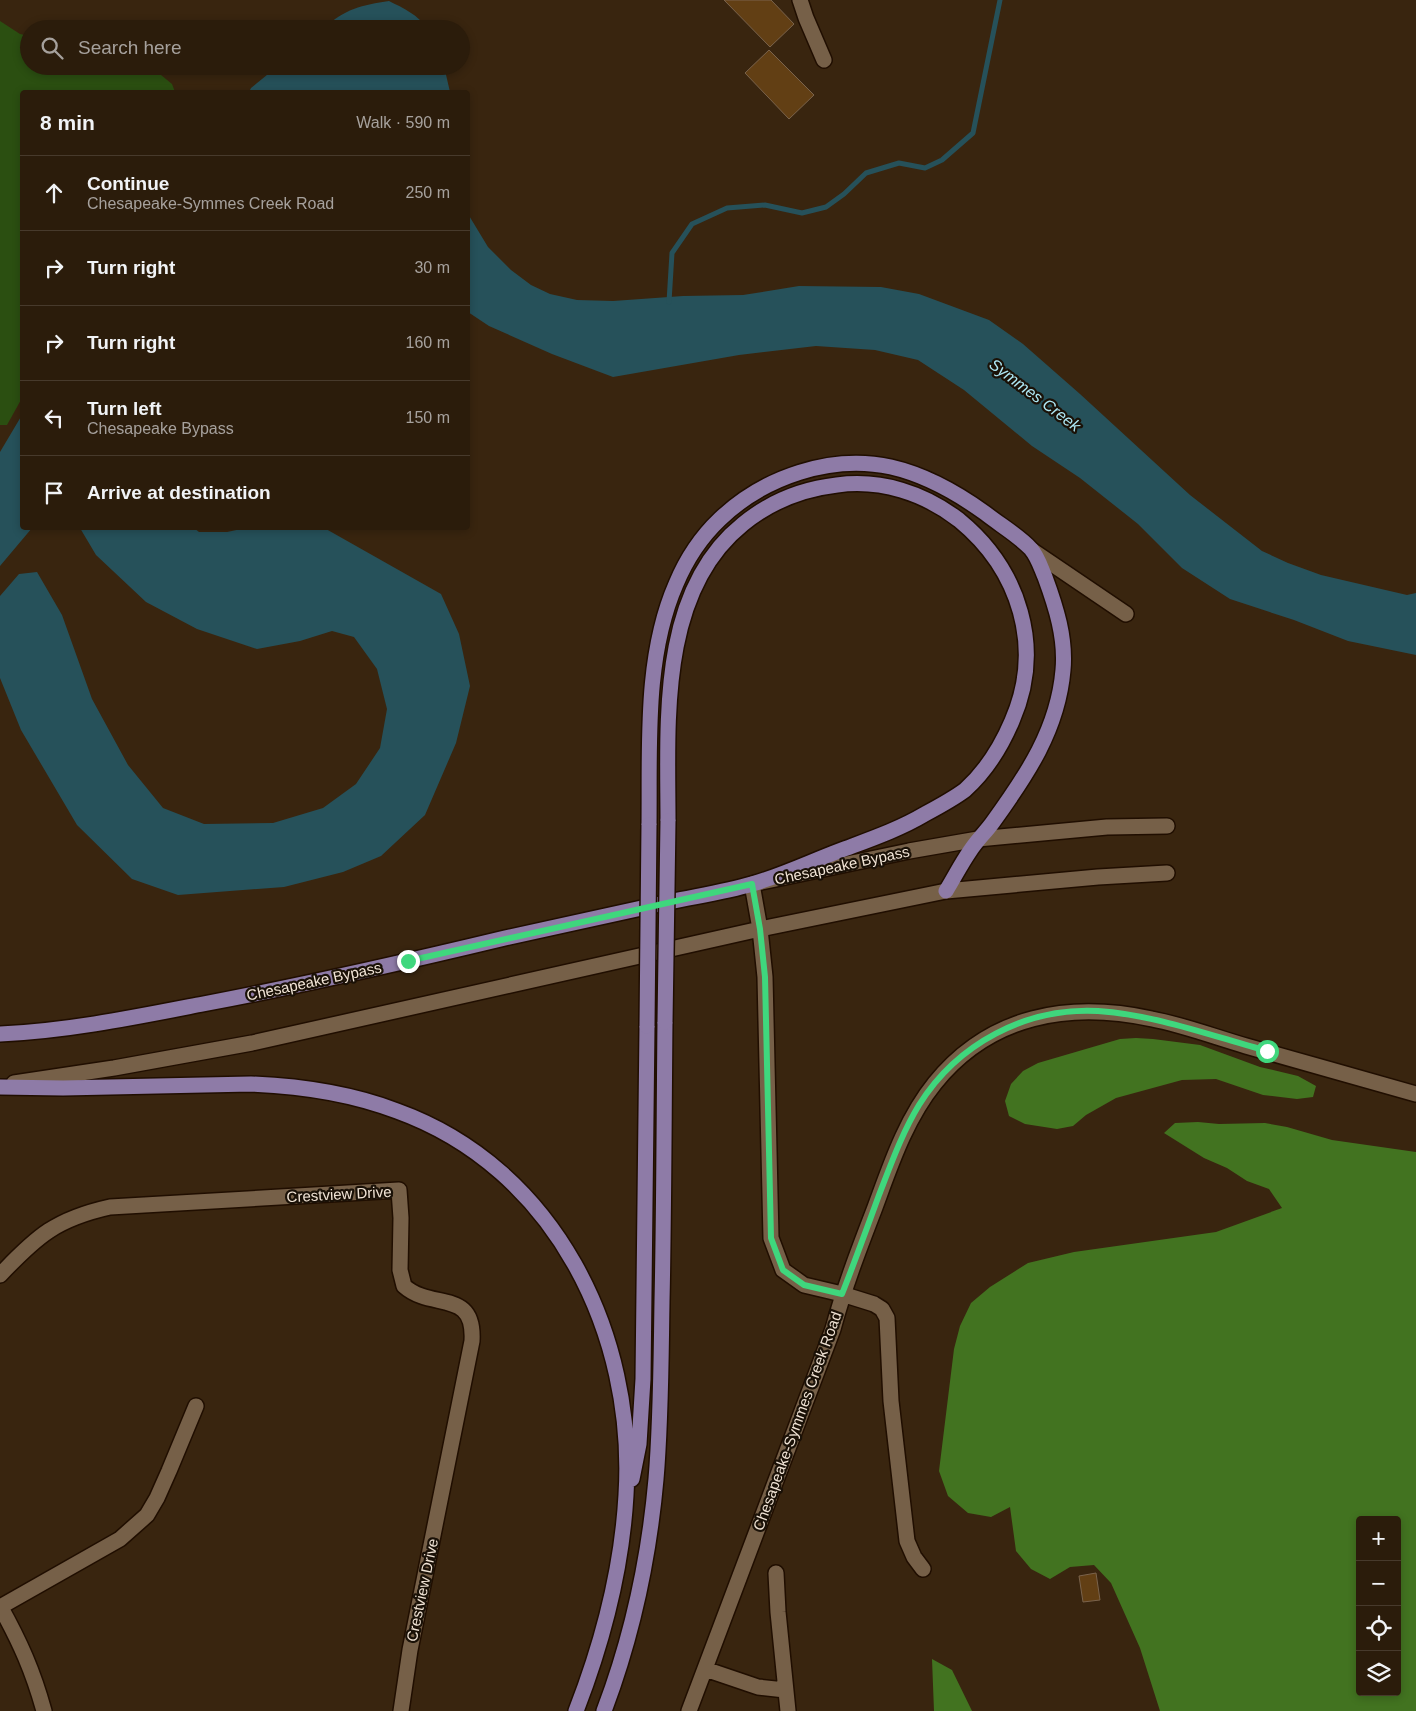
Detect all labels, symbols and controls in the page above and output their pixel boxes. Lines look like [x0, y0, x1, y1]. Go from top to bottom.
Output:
search box [20, 20, 470, 75]
icon: search [38, 34, 66, 62]
text: Search here [78, 37, 182, 58]
text: 8 min [40, 111, 95, 134]
text: Walk · 590 m [356, 114, 450, 131]
text: Continue [87, 173, 169, 194]
icon: ahead [40, 179, 68, 207]
text: 250 m [406, 184, 450, 201]
text: Chesapeake-Symmes Creek Road [87, 195, 334, 212]
icon: right [40, 254, 68, 282]
text: Turn right [87, 257, 175, 278]
text: 30 m [414, 259, 450, 276]
icon: right [40, 329, 68, 357]
text: Turn right [87, 332, 175, 353]
text: 160 m [406, 334, 450, 351]
water label: Symmes Creek [986, 355, 1085, 435]
text: Turn left [87, 398, 162, 419]
icon: left [40, 404, 68, 432]
text: 150 m [406, 409, 450, 426]
text: Chesapeake Bypass [87, 420, 234, 437]
icon: arrive [40, 479, 68, 507]
text: Arrive at destination [87, 482, 271, 503]
street label: Chesapeake Bypass [773, 842, 911, 888]
route end [397, 950, 420, 973]
street label: Chesapeake Bypass [245, 958, 383, 1004]
route start [1256, 1040, 1279, 1063]
street label: Crestview Drive [286, 1183, 392, 1205]
street label: Chesapeake-Symmes Creek Road [749, 1309, 845, 1533]
map controls [1356, 1516, 1401, 1696]
button: + [1356, 1516, 1401, 1561]
street label: Crestview Drive [403, 1537, 441, 1643]
button: − [1356, 1561, 1401, 1606]
button: locate [1356, 1606, 1401, 1651]
button: layers [1356, 1651, 1401, 1696]

